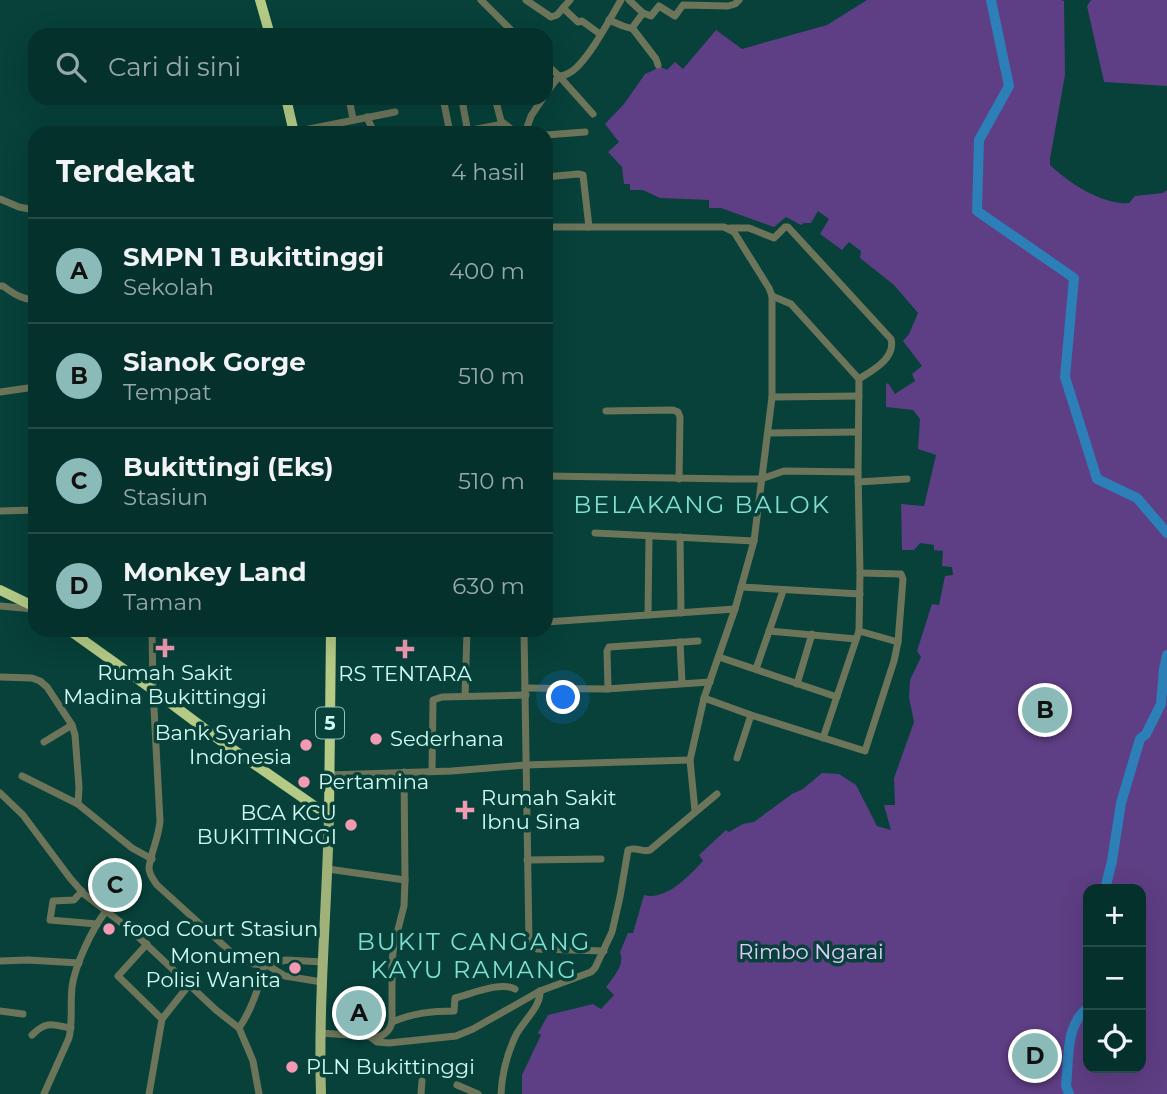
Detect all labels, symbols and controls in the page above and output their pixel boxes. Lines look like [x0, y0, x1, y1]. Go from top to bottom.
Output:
search box [28, 28, 553, 105]
icon: search [52, 48, 90, 86]
text: Cari di sini [108, 51, 241, 83]
text: Terdekat [56, 153, 195, 190]
text: 4 hasil [451, 158, 525, 186]
text: SMPN 1 Bukittinggi [123, 241, 384, 273]
text: A [70, 257, 88, 285]
text: 400 m [449, 257, 525, 285]
text: Sekolah [123, 273, 214, 301]
text: Sianok Gorge [123, 346, 306, 378]
text: B [70, 362, 88, 390]
text: 510 m [458, 362, 525, 390]
text: Tempat [123, 378, 212, 406]
text: Bukittingi (Eks) [123, 451, 334, 483]
text: C [71, 467, 87, 495]
text: 510 m [458, 467, 525, 495]
text: Stasiun [123, 483, 208, 511]
district label: BELAKANG BALOK [573, 490, 831, 519]
text: Monkey Land [123, 556, 306, 588]
text: D [70, 572, 89, 600]
text: 630 m [452, 572, 525, 600]
text: Taman [123, 588, 203, 616]
marker: Rumah Sakit Madina Bukittinggi [155, 638, 175, 658]
marker: RS TENTARA [395, 639, 415, 659]
place label: Rumah Sakit Madina Bukittinggi [63, 660, 267, 709]
place label: RS TENTARA [338, 661, 473, 686]
your location [546, 680, 580, 714]
pin: B [1022, 684, 1068, 736]
road number: 5 [316, 708, 344, 738]
place label: Bank Syariah Indonesia [155, 720, 292, 769]
place label: Sederhana [390, 726, 504, 751]
marker: Sederhana [368, 731, 384, 747]
marker: Bank Syariah Indonesia [298, 737, 314, 753]
place label: Pertamina [318, 769, 429, 794]
marker: Pertamina [296, 774, 312, 790]
place label: Rumah Sakit Ibnu Sina [481, 785, 617, 834]
place label: BCA KCU BUKITTINGGI [197, 800, 337, 849]
marker: Rumah Sakit Ibnu Sina [455, 800, 475, 820]
marker: BCA KCU BUKITTINGGI [343, 817, 359, 833]
pin: C [92, 859, 138, 911]
map controls [1083, 884, 1146, 1073]
button: + [1083, 884, 1146, 947]
place label: food Court Stasiun [123, 916, 318, 941]
marker: food Court Stasiun [101, 921, 117, 937]
district label: BUKIT CANGANG KAYU RAMANG [357, 927, 591, 984]
park label: Rimbo Ngarai [738, 939, 884, 964]
place label: Monumen Polisi Wanita [146, 943, 281, 992]
button: − [1083, 947, 1146, 1010]
marker: Monumen Polisi Wanita [287, 960, 303, 976]
pin: A [336, 987, 382, 1039]
button: locate [1083, 1010, 1146, 1073]
pin: D [1012, 1030, 1058, 1082]
place label: PLN Bukittinggi [306, 1054, 475, 1079]
marker: PLN Bukittinggi [284, 1059, 300, 1075]

